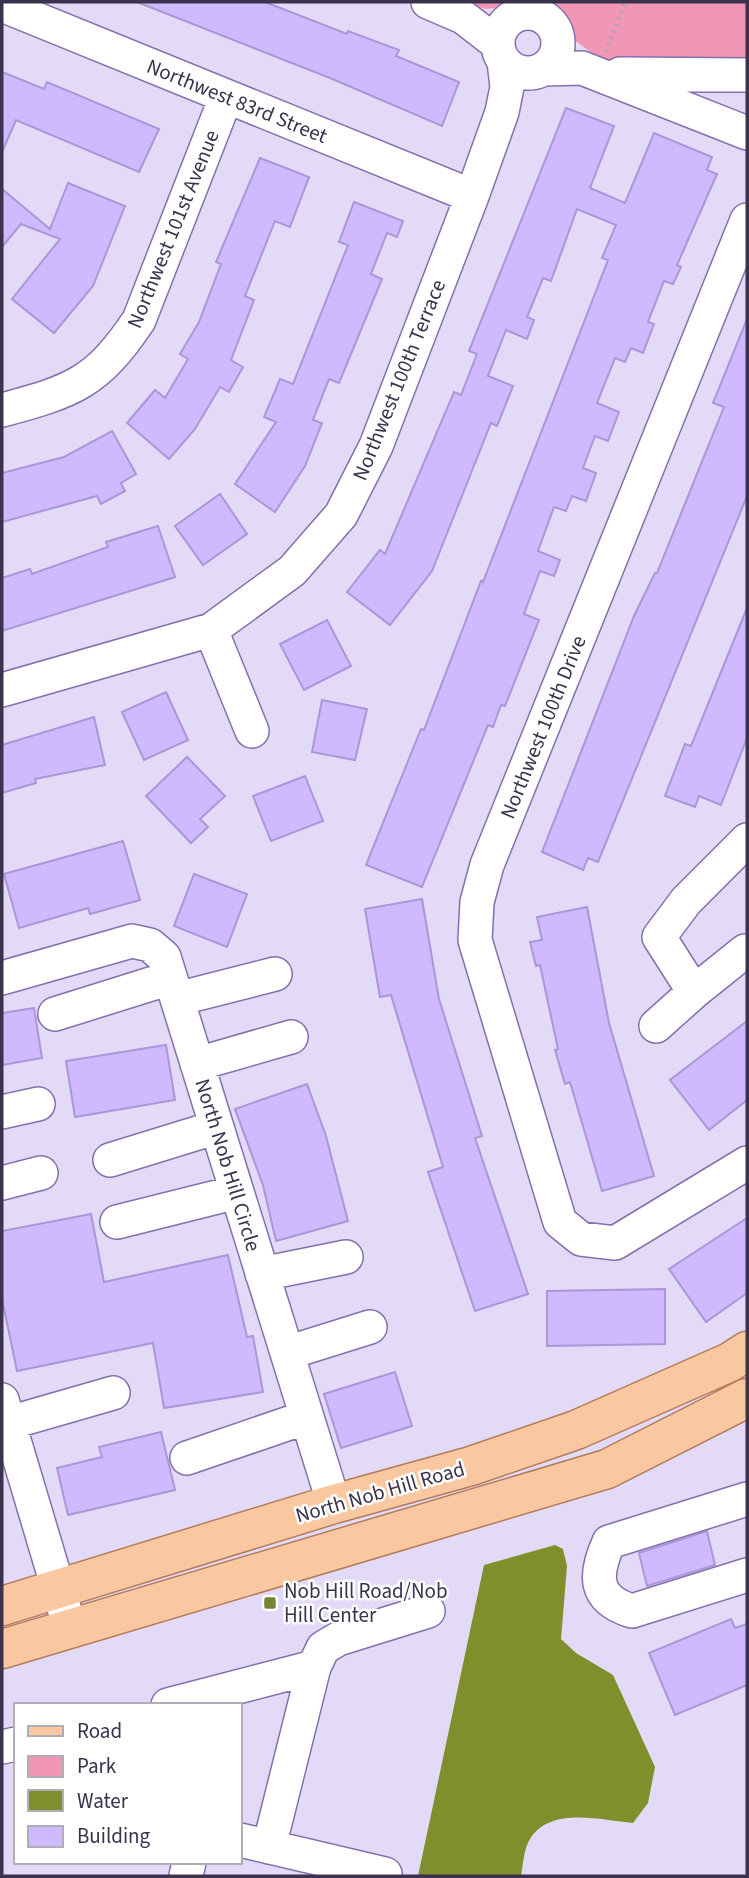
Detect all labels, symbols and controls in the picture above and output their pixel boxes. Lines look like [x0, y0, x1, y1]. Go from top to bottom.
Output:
street label: Northwest 83rd Street [142, 51, 332, 151]
street label: Northwest 101st Avenue [119, 125, 227, 333]
street label: Northwest 100th Terrace [345, 275, 453, 485]
street label: Northwest 100th Drive [492, 631, 594, 823]
street label: North Nob Hill Circle [187, 1075, 269, 1255]
street label: North Nob Hill Road [292, 1454, 468, 1530]
place label: Nob Hill Road/Nob Hill Center [284, 1576, 448, 1630]
marker: Nob Hill Road/Nob Hill Center [262, 1595, 278, 1611]
legend [14, 1703, 242, 1864]
text: Road [77, 1716, 122, 1746]
text: Park [77, 1751, 117, 1781]
text: Water [77, 1786, 129, 1816]
text: Building [77, 1821, 151, 1851]

